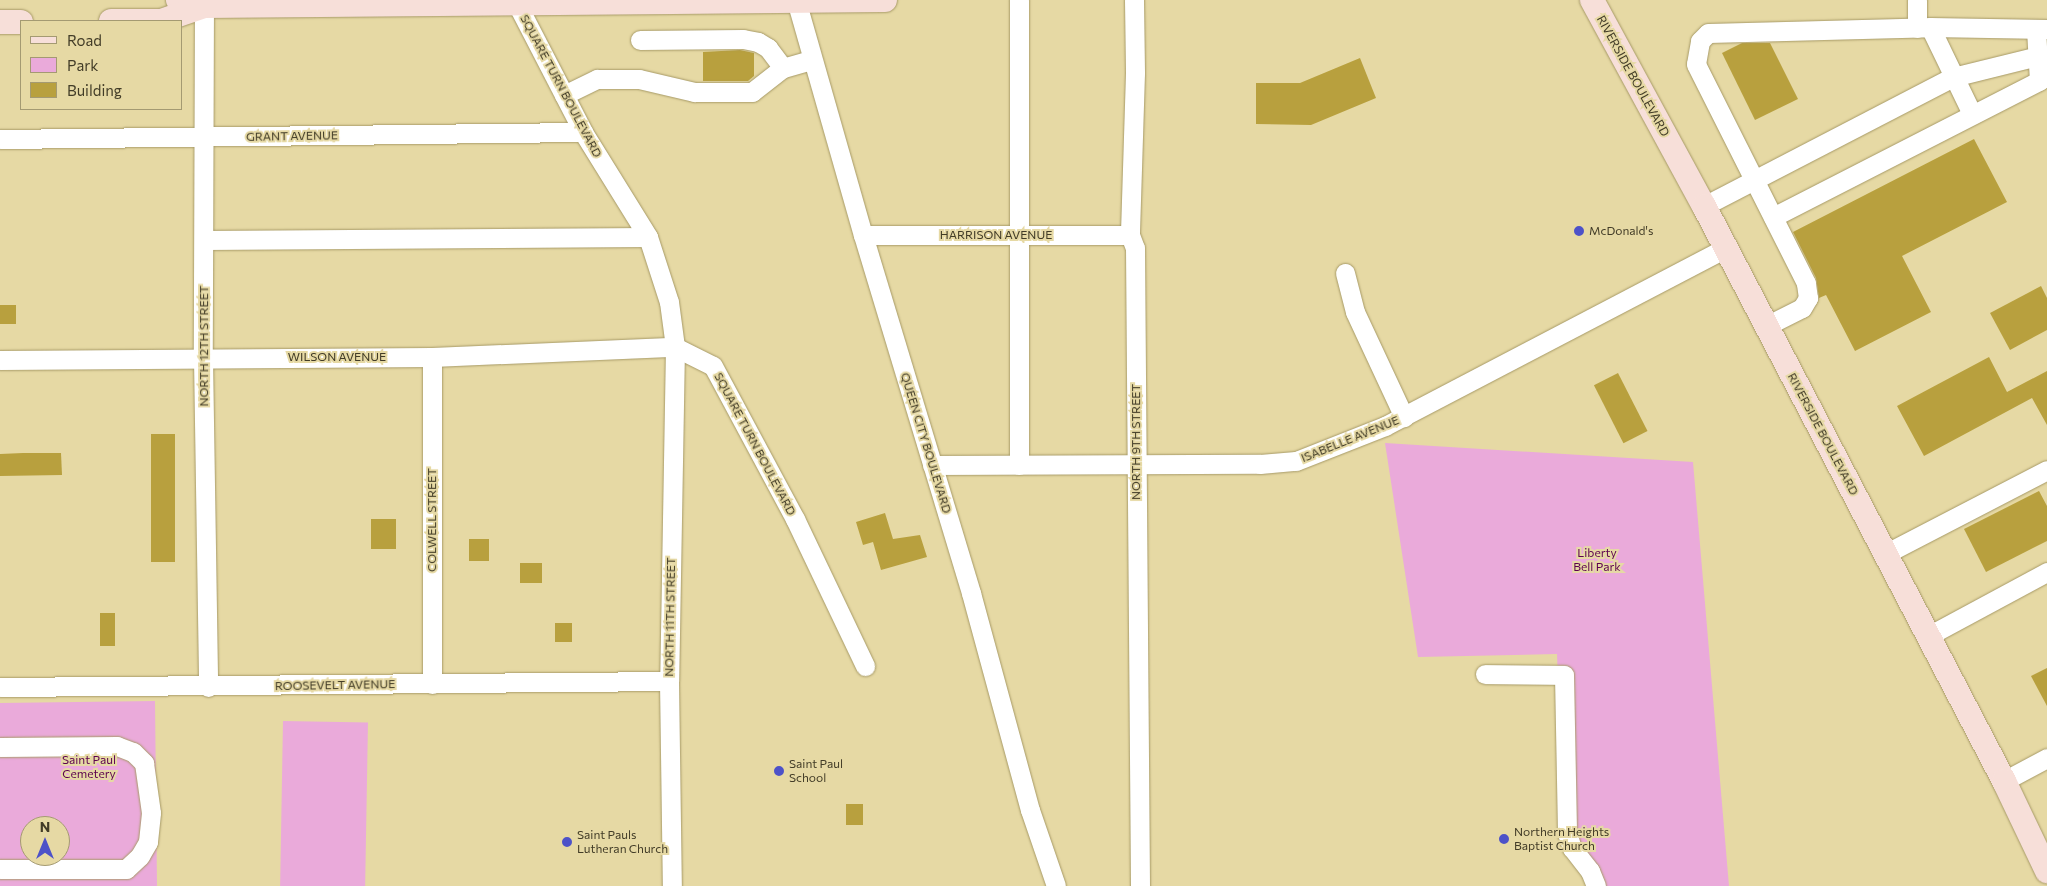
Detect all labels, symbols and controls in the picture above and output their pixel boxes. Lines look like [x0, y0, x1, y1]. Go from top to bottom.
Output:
street label: SQUARE TURN BOULEVARD [517, 12, 605, 160]
street label: RIVERSIDE BOULEVARD [1594, 13, 1672, 139]
legend [20, 20, 182, 110]
text: Road [67, 31, 102, 49]
text: Park [67, 56, 98, 74]
text: Building [67, 81, 122, 99]
street label: GRANT AVENUE [246, 128, 338, 144]
place label: McDonald's [1589, 224, 1653, 238]
marker: McDonald's [1573, 225, 1585, 237]
street label: HARRISON AVENUE [940, 228, 1052, 242]
street label: NORTH 12TH STREET [197, 286, 211, 406]
street label: WILSON AVENUE [288, 350, 386, 364]
street label: SQUARE TURN BOULEVARD [711, 370, 799, 518]
street label: RIVERSIDE BOULEVARD [1785, 370, 1861, 498]
street label: QUEEN CITY BOULEVARD [898, 371, 954, 515]
street label: NORTH 9TH STREET [1129, 384, 1143, 500]
street label: ISABELLE AVENUE [1299, 413, 1401, 465]
street label: COLWELL STREET [425, 468, 439, 572]
park label: Liberty Bell Park [1573, 546, 1621, 574]
street label: NORTH 11TH STREET [662, 557, 678, 677]
street label: ROOSEVELT AVENUE [275, 677, 395, 693]
park label: Saint Paul Cemetery [62, 753, 116, 781]
place label: Saint Paul School [789, 757, 843, 785]
marker: Saint Paul School [773, 765, 785, 777]
north arrow [20, 816, 70, 866]
text: N [40, 818, 50, 835]
place label: Northern Heights Baptist Church [1514, 825, 1609, 853]
place label: Saint Pauls Lutheran Church [577, 828, 668, 856]
marker: Northern Heights Baptist Church [1498, 833, 1510, 845]
marker: Saint Pauls Lutheran Church [561, 836, 573, 848]

